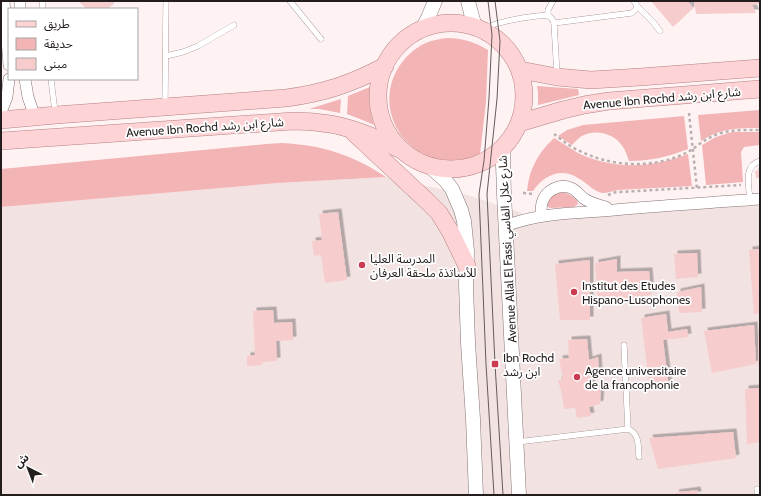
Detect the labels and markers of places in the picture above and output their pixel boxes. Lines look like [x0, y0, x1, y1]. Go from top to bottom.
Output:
place label: المدرسة العليا للأساتذة ملحقة العرفان [370, 251, 476, 280]
marker: المدرسة العليا للأساتذة ملحقة العرفان [357, 260, 367, 270]
place label: Institut des Etudes Hispano-Lusophones [582, 278, 690, 307]
marker: Institut des Etudes Hispano-Lusophones [569, 287, 579, 297]
place label: Ibn Rochd ابن رشد [503, 350, 554, 379]
marker: Ibn Rochd ابن رشد [490, 359, 500, 369]
place label: Agence universitaire de la francophonie [585, 363, 686, 392]
marker: Agence universitaire de la francophonie [572, 372, 582, 382]

